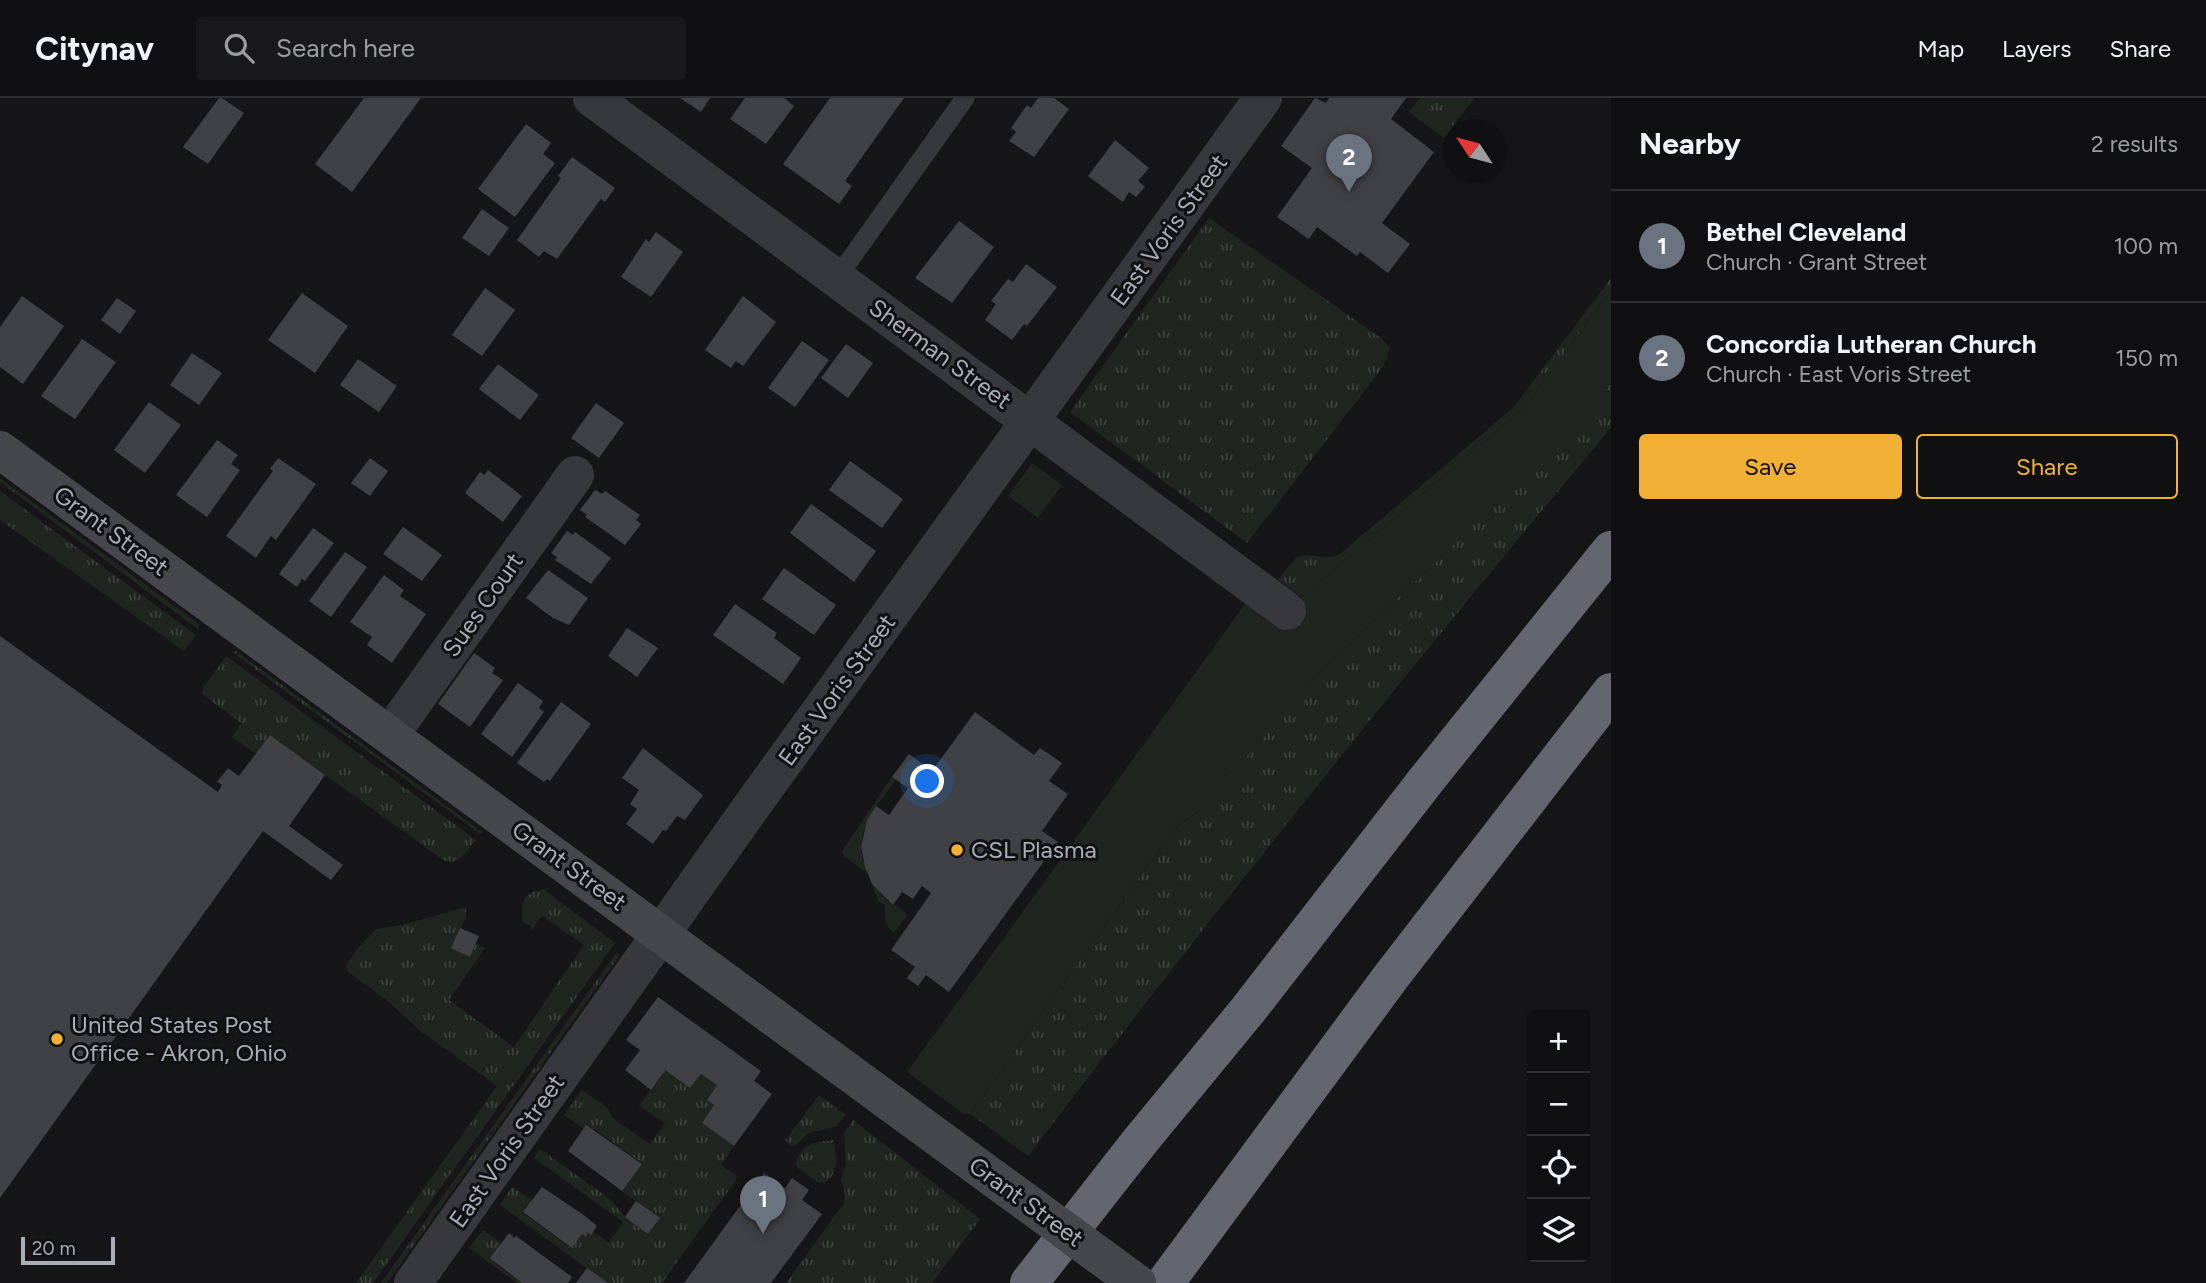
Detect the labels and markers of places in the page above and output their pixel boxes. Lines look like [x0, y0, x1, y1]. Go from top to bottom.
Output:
pin: 2 [1326, 134, 1372, 192]
place label: CSL Plasma [971, 835, 1097, 864]
marker: CSL Plasma [949, 842, 965, 858]
place label: United States Post Office - Akron, Ohio [71, 1010, 287, 1067]
marker: United States Post Office - Akron, Ohio [49, 1031, 65, 1047]
pin: 1 [740, 1176, 786, 1234]

